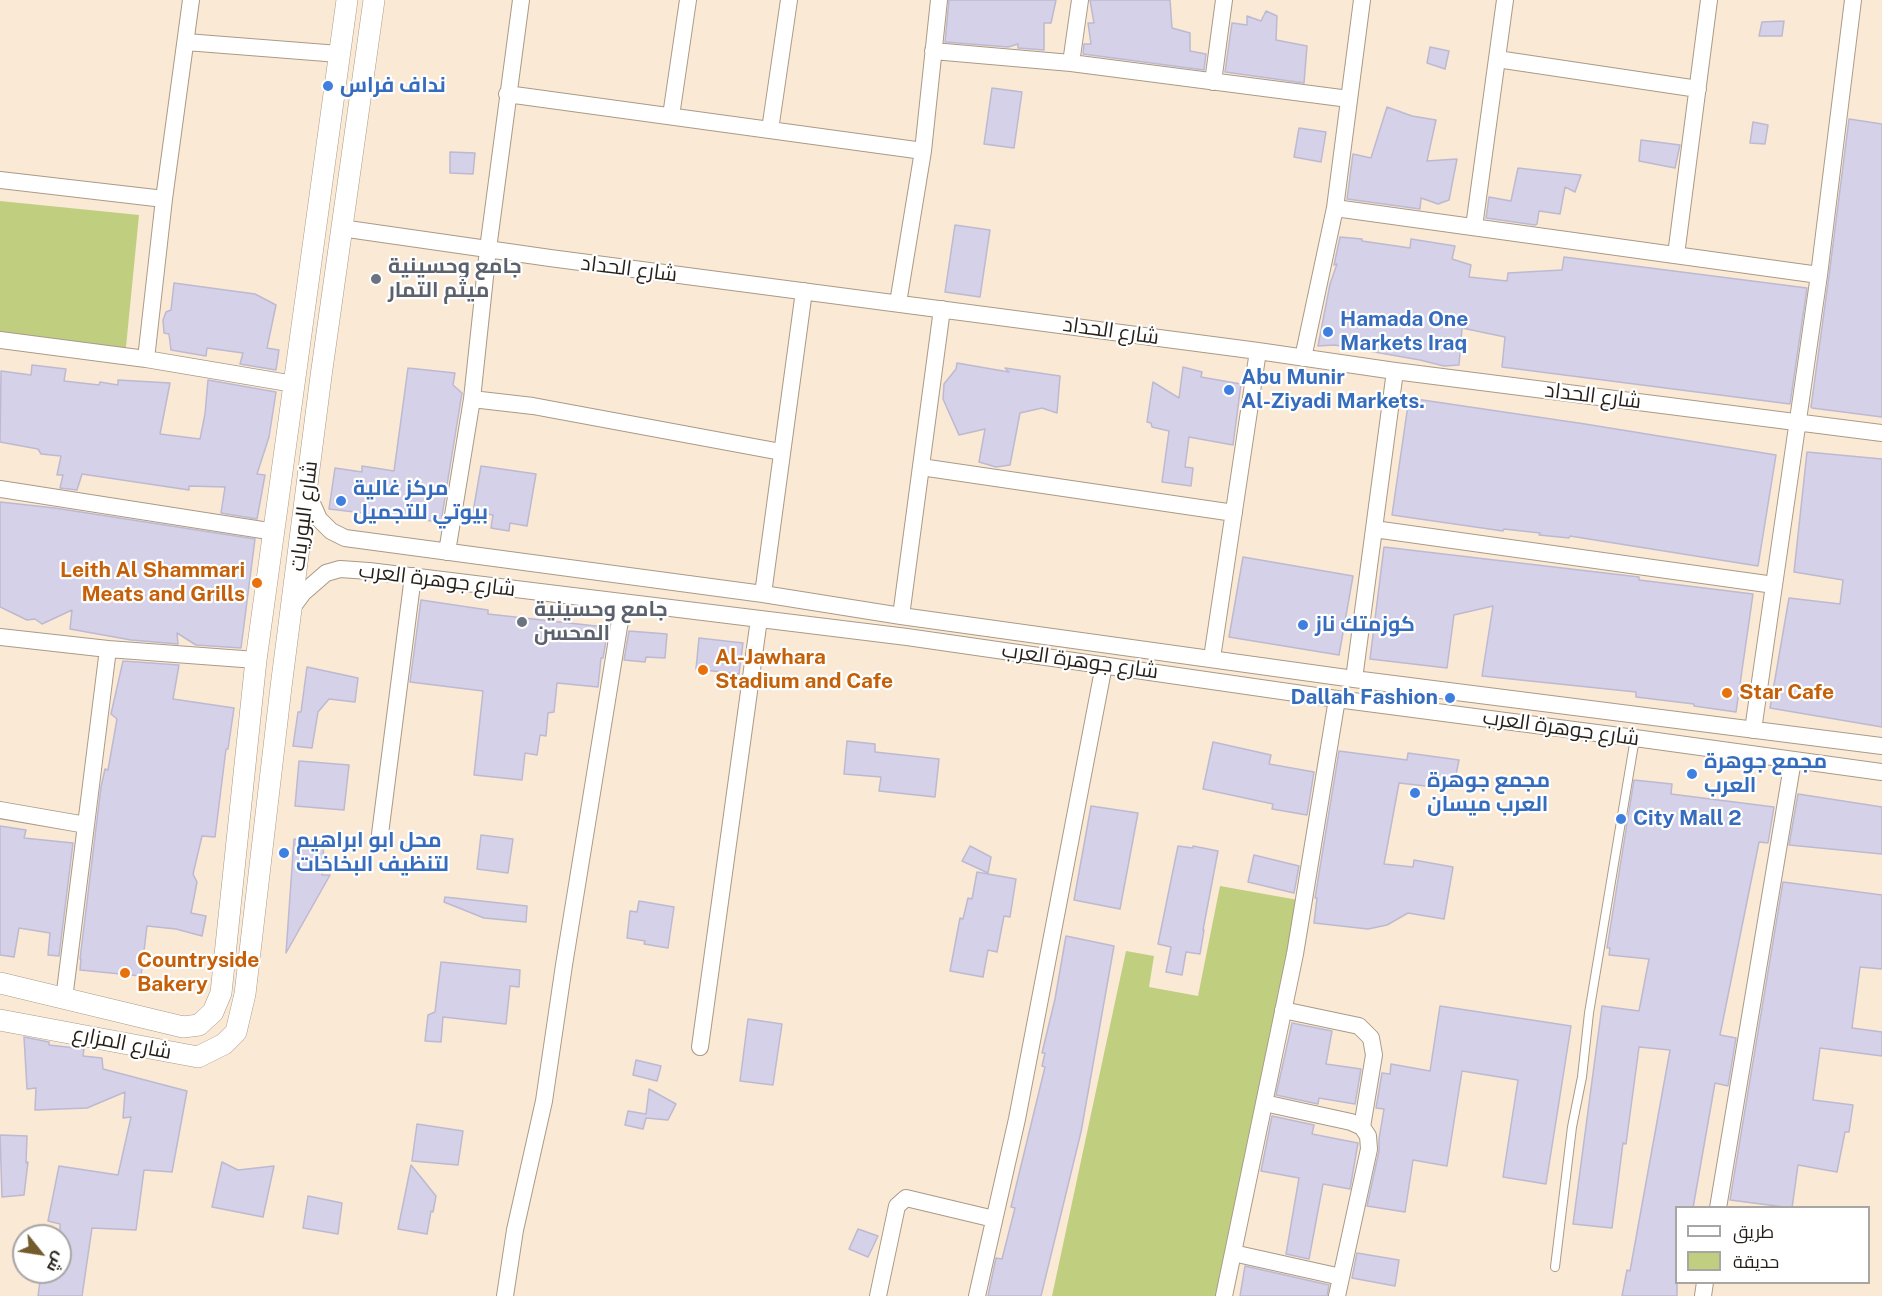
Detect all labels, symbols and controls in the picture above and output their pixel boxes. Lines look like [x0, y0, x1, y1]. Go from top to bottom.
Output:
place label: نداف فراس [340, 73, 446, 99]
marker: نداف فراس [321, 79, 335, 93]
street label: شارع الحداد [579, 251, 679, 287]
place label: جامع وحسينية ميثم التمار [388, 254, 522, 304]
marker: جامع وحسينية ميثم التمار [369, 272, 383, 286]
place label: Hamada One Markets Iraq [1340, 307, 1468, 357]
street label: شارع الحداد [1061, 312, 1161, 350]
marker: Hamada One Markets Iraq [1321, 325, 1335, 339]
place label: Abu Munir Al-Ziyadi Markets. [1241, 365, 1425, 415]
street label: شارع الحداد [1543, 378, 1643, 414]
marker: Abu Munir Al-Ziyadi Markets. [1222, 383, 1236, 397]
street label: شارع البوريات [285, 459, 323, 573]
place label: مركز غالية بيوتي للتجميل [353, 476, 488, 526]
marker: مركز غالية بيوتي للتجميل [334, 494, 348, 508]
place label: Leith Al Shammari Meats and Grills [60, 558, 245, 608]
street label: شارع جوهرة العرب [357, 558, 517, 602]
marker: Leith Al Shammari Meats and Grills [250, 576, 264, 590]
place label: جامع وحسينية المحسن [534, 597, 668, 647]
place label: كوزمتك ناز [1315, 612, 1415, 638]
marker: جامع وحسينية المحسن [515, 615, 529, 629]
marker: كوزمتك ناز [1296, 618, 1310, 632]
street label: شارع جوهرة العرب [1000, 638, 1160, 684]
place label: Al-Jawhara Stadium and Cafe [715, 645, 893, 695]
marker: Al-Jawhara Stadium and Cafe [696, 663, 710, 677]
place label: Star Cafe [1739, 680, 1834, 706]
place label: Dallah Fashion [1290, 685, 1438, 711]
marker: Star Cafe [1720, 686, 1734, 700]
marker: Dallah Fashion [1443, 691, 1457, 705]
street label: شارع جوهرة العرب [1481, 705, 1641, 751]
place label: مجمع جوهرة العرب [1704, 749, 1827, 799]
marker: مجمع جوهرة العرب [1685, 767, 1699, 781]
place label: مجمع جوهرة العرب ميسان [1427, 768, 1550, 818]
marker: مجمع جوهرة العرب ميسان [1408, 786, 1422, 800]
place label: City Mall 2 [1633, 806, 1742, 832]
marker: City Mall 2 [1614, 812, 1628, 826]
place label: محل ابو ابراهيم لتنظيف البخاخات [296, 828, 449, 878]
marker: محل ابو ابراهيم لتنظيف البخاخات [277, 846, 291, 860]
place label: Countryside Bakery [137, 948, 259, 998]
marker: Countryside Bakery [118, 966, 132, 980]
street label: شارع المزارع [70, 1021, 174, 1065]
legend [1675, 1206, 1870, 1284]
text: طريق [1733, 1221, 1774, 1242]
north arrow [12, 1224, 72, 1284]
text: ش [43, 1249, 70, 1276]
text: حديقة [1733, 1251, 1779, 1272]

